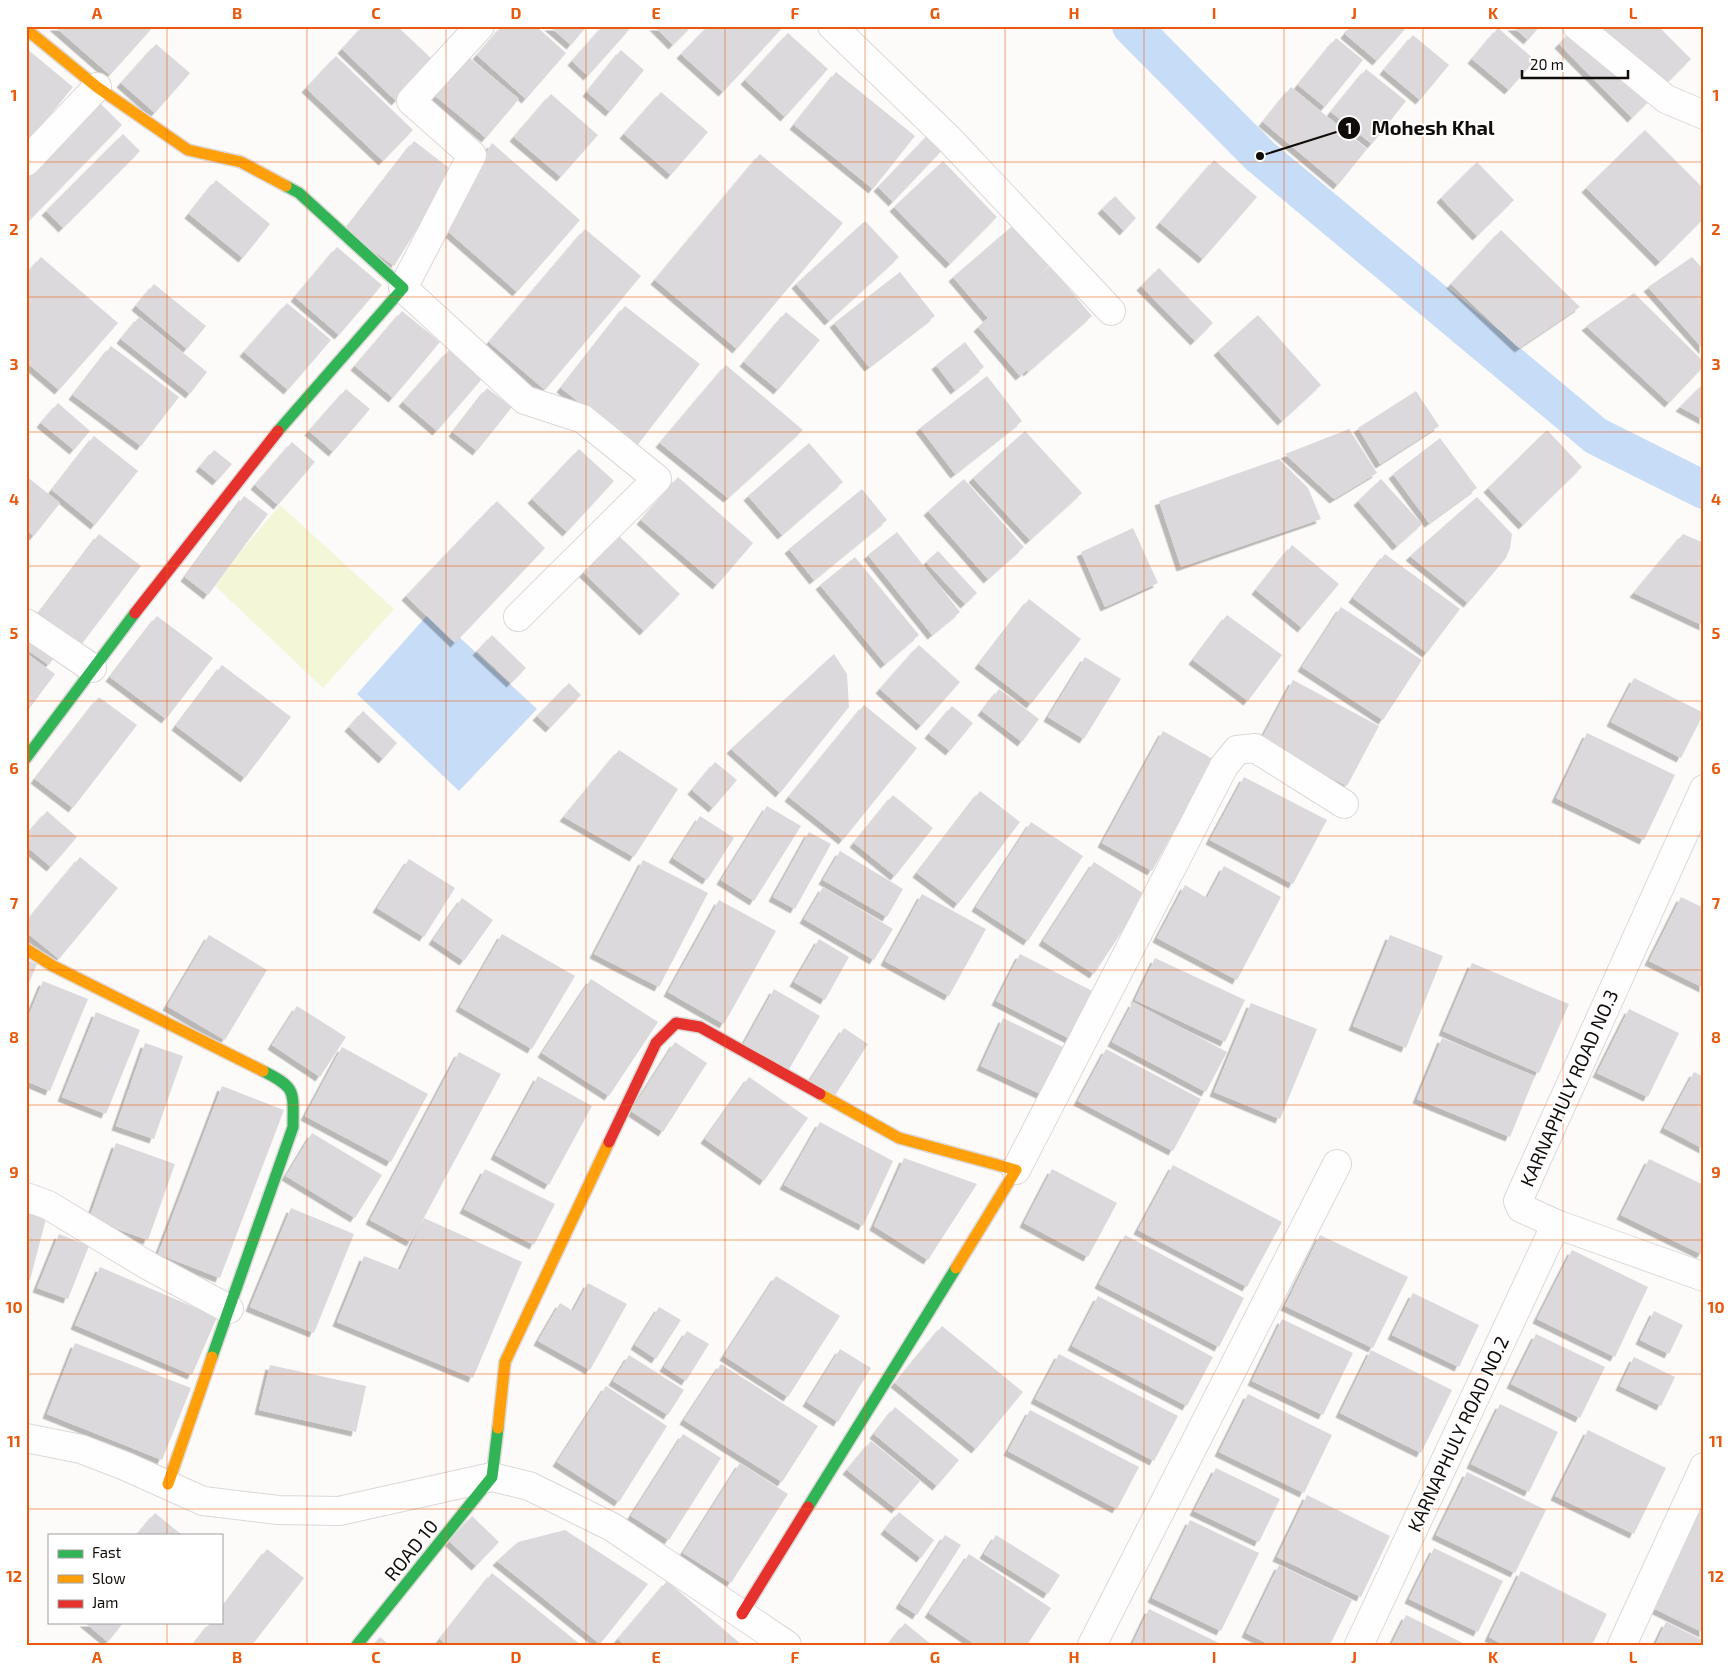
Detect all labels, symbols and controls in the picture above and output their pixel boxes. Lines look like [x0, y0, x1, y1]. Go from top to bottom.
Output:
text: A [92, 3, 103, 22]
text: B [232, 3, 242, 22]
text: C [371, 3, 381, 22]
text: D [511, 3, 522, 22]
text: E [651, 3, 661, 22]
text: F [791, 3, 800, 22]
text: G [930, 3, 940, 22]
text: H [1068, 3, 1080, 22]
text: I [1212, 3, 1216, 22]
text: J [1351, 3, 1357, 22]
text: K [1488, 3, 1499, 22]
text: L [1629, 3, 1638, 22]
scale bar [1522, 48, 1629, 80]
text: 20 m [1530, 55, 1564, 73]
text: 1 [11, 85, 17, 104]
text: 1 [1713, 85, 1719, 104]
callout: Mohesh Khal [1337, 111, 1505, 146]
text: Mohesh Khal [1371, 115, 1495, 139]
text: 1 [1346, 119, 1352, 137]
text: 2 [9, 219, 19, 238]
text: 2 [1711, 219, 1721, 238]
text: 3 [9, 354, 19, 373]
text: 3 [1711, 354, 1721, 373]
text: 4 [9, 489, 19, 508]
text: 4 [1711, 489, 1721, 508]
text: 5 [10, 623, 19, 642]
text: 5 [1712, 623, 1721, 642]
text: 6 [9, 758, 19, 777]
text: 6 [1711, 758, 1721, 777]
text: 7 [10, 893, 19, 912]
text: 7 [1712, 893, 1721, 912]
street label: KARNAPHULY ROAD NO.3 [1515, 986, 1622, 1190]
text: 8 [9, 1027, 19, 1046]
text: 8 [1711, 1027, 1721, 1046]
text: 9 [9, 1162, 19, 1181]
text: 9 [1711, 1162, 1721, 1181]
text: 10 [5, 1297, 23, 1316]
text: 10 [1707, 1297, 1725, 1316]
street label: KARNAPHULY ROAD NO.2 [1402, 1332, 1513, 1535]
text: 11 [7, 1431, 21, 1450]
text: 11 [1709, 1431, 1723, 1450]
street label: ROAD 10 [379, 1514, 442, 1585]
legend [48, 1534, 222, 1624]
text: Fast [92, 1543, 122, 1561]
text: 12 [6, 1566, 22, 1585]
text: 12 [1708, 1566, 1724, 1585]
text: Slow [92, 1569, 126, 1587]
text: Jam [92, 1593, 118, 1611]
text: A [92, 1647, 103, 1666]
text: B [232, 1647, 242, 1666]
text: C [371, 1647, 381, 1666]
text: D [511, 1647, 522, 1666]
text: E [651, 1647, 661, 1666]
text: F [791, 1647, 800, 1666]
text: G [930, 1647, 940, 1666]
text: H [1068, 1647, 1080, 1666]
text: I [1212, 1647, 1216, 1666]
text: J [1351, 1647, 1357, 1666]
text: K [1488, 1647, 1499, 1666]
text: L [1629, 1647, 1638, 1666]

